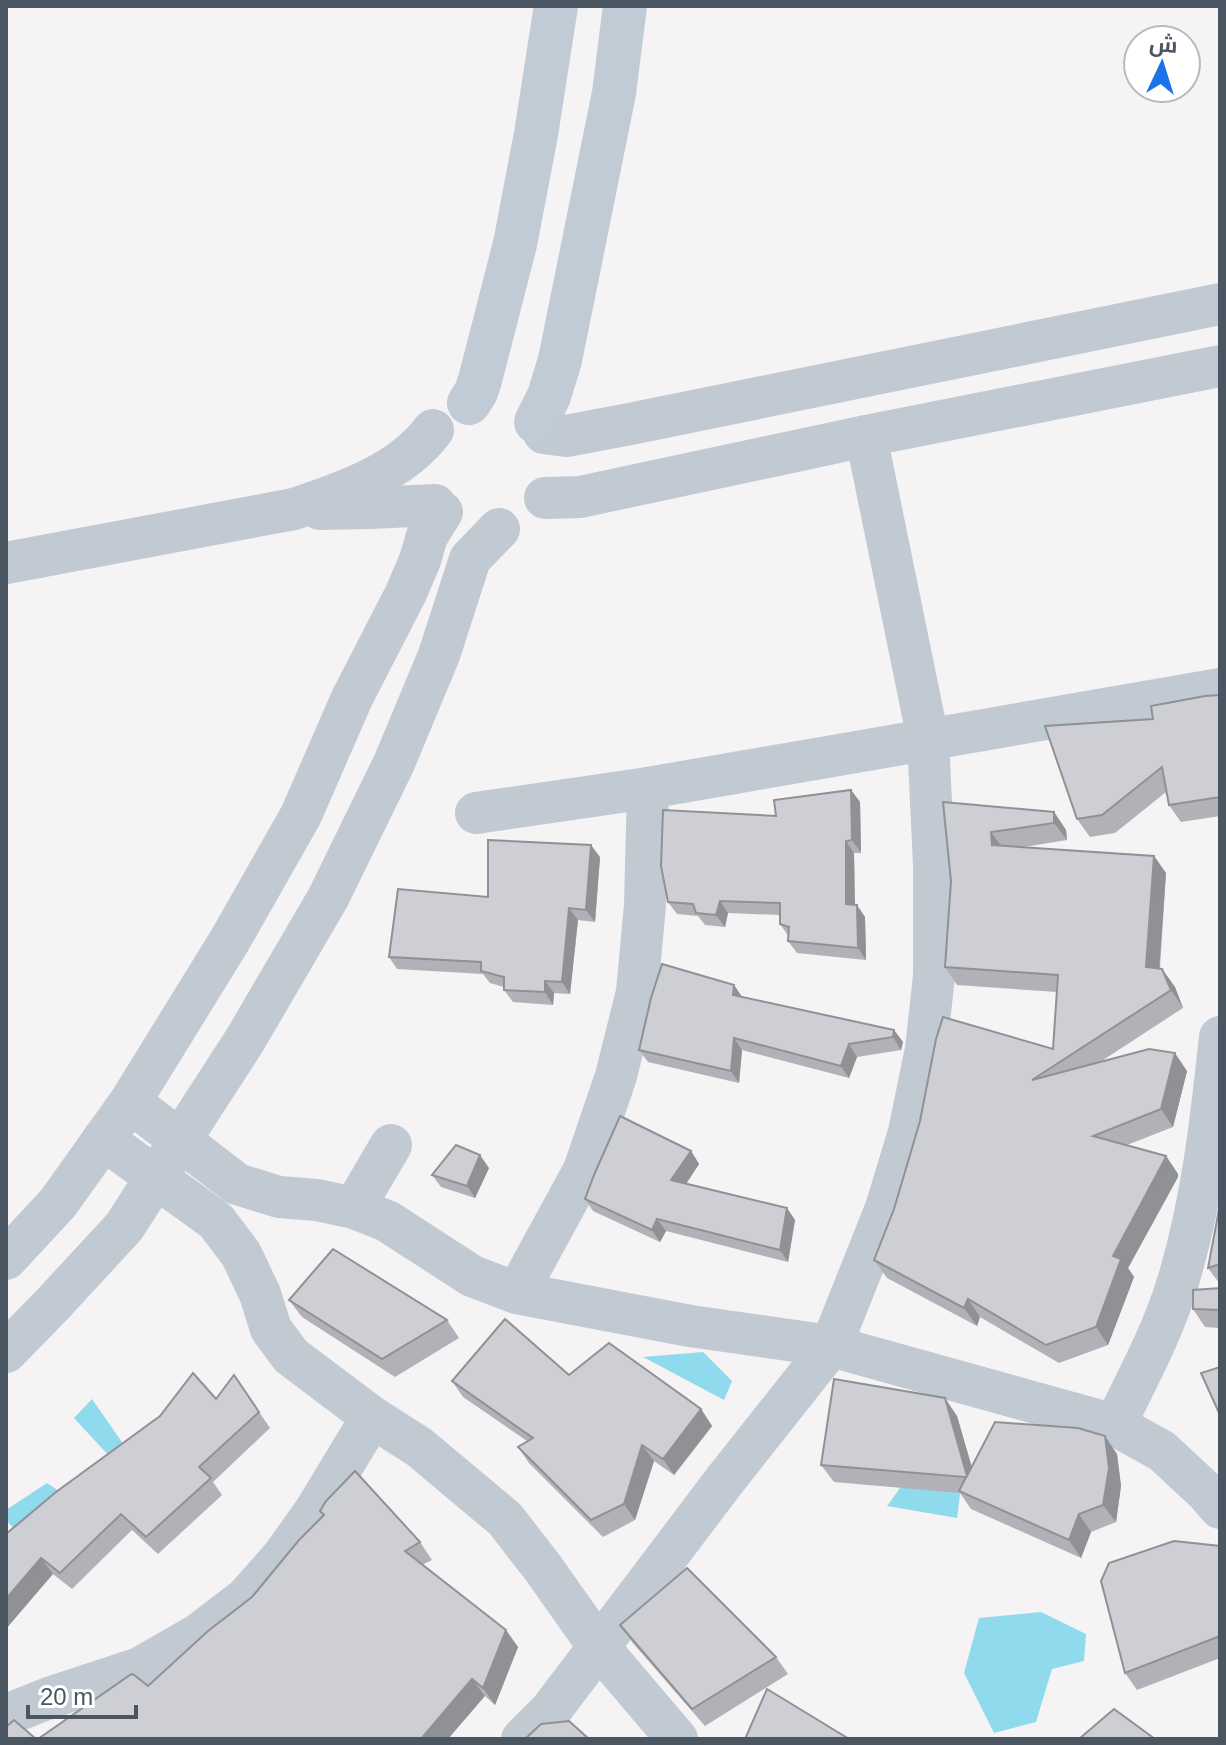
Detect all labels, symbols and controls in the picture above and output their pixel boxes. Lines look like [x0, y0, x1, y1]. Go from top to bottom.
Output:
north arrow [1122, 24, 1202, 104]
text: ش [1148, 31, 1178, 59]
scale bar [28, 1669, 136, 1719]
text: 20 m [40, 1683, 93, 1710]

